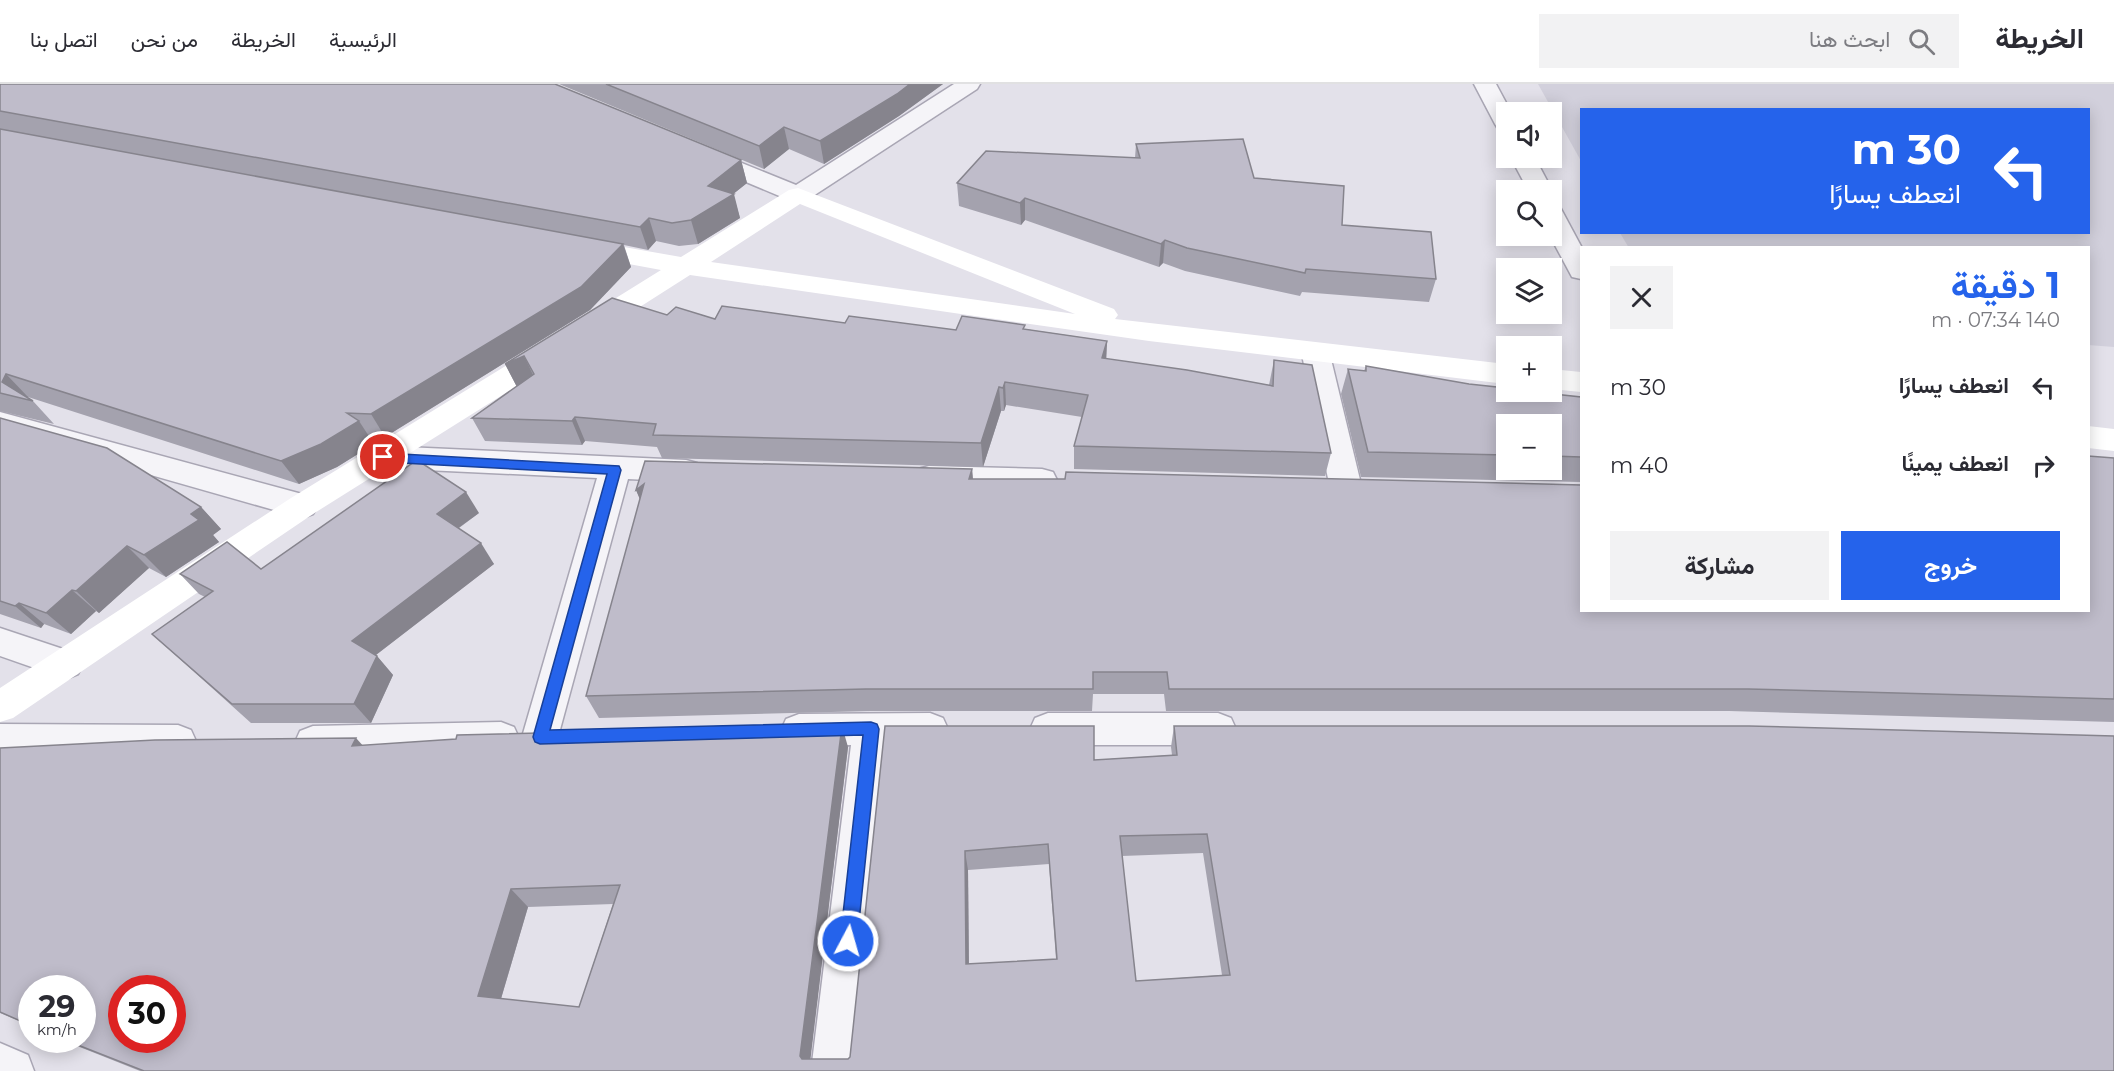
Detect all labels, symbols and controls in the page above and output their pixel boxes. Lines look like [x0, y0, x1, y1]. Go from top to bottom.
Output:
search box [1539, 14, 1959, 68]
text: الخريطة [1995, 21, 2084, 55]
icon: search [1905, 25, 1938, 58]
text: ابحث هنا [1809, 26, 1890, 53]
text: اتصل بنا [30, 27, 98, 52]
text: من نحن [131, 27, 198, 52]
text: الخريطة [231, 27, 296, 52]
text: الرئيسية [329, 27, 397, 52]
map controls [1496, 102, 1562, 480]
button: sound [1496, 102, 1562, 168]
text: 30 m [1852, 123, 1961, 175]
icon: left [1982, 132, 2060, 210]
text: انعطف يسارًا [1829, 177, 1961, 210]
button: search [1496, 180, 1562, 246]
button: layers [1496, 258, 1562, 324]
text: 1 دقيقة [1951, 263, 2060, 307]
button: close [1610, 266, 1673, 329]
text: 140 m · 07:34 [1931, 308, 2060, 332]
button: + [1496, 336, 1562, 402]
icon: left [2027, 371, 2060, 404]
text: انعطف يسارًا [1899, 372, 2009, 399]
text: 30 m [1610, 374, 1666, 401]
button: − [1496, 414, 1562, 480]
pin [357, 431, 408, 482]
icon: arrive [366, 440, 399, 473]
icon: right [2027, 449, 2060, 482]
text: انعطف يمينًا [1901, 450, 2009, 477]
text: 40 m [1610, 452, 1668, 479]
button: مشاركة [1610, 531, 1829, 600]
button: خروج [1841, 531, 2060, 600]
position arrow [816, 909, 880, 973]
speed limit sign: 30 [108, 975, 186, 1053]
text: 29 [39, 988, 75, 1025]
text: km/h [37, 1020, 77, 1039]

